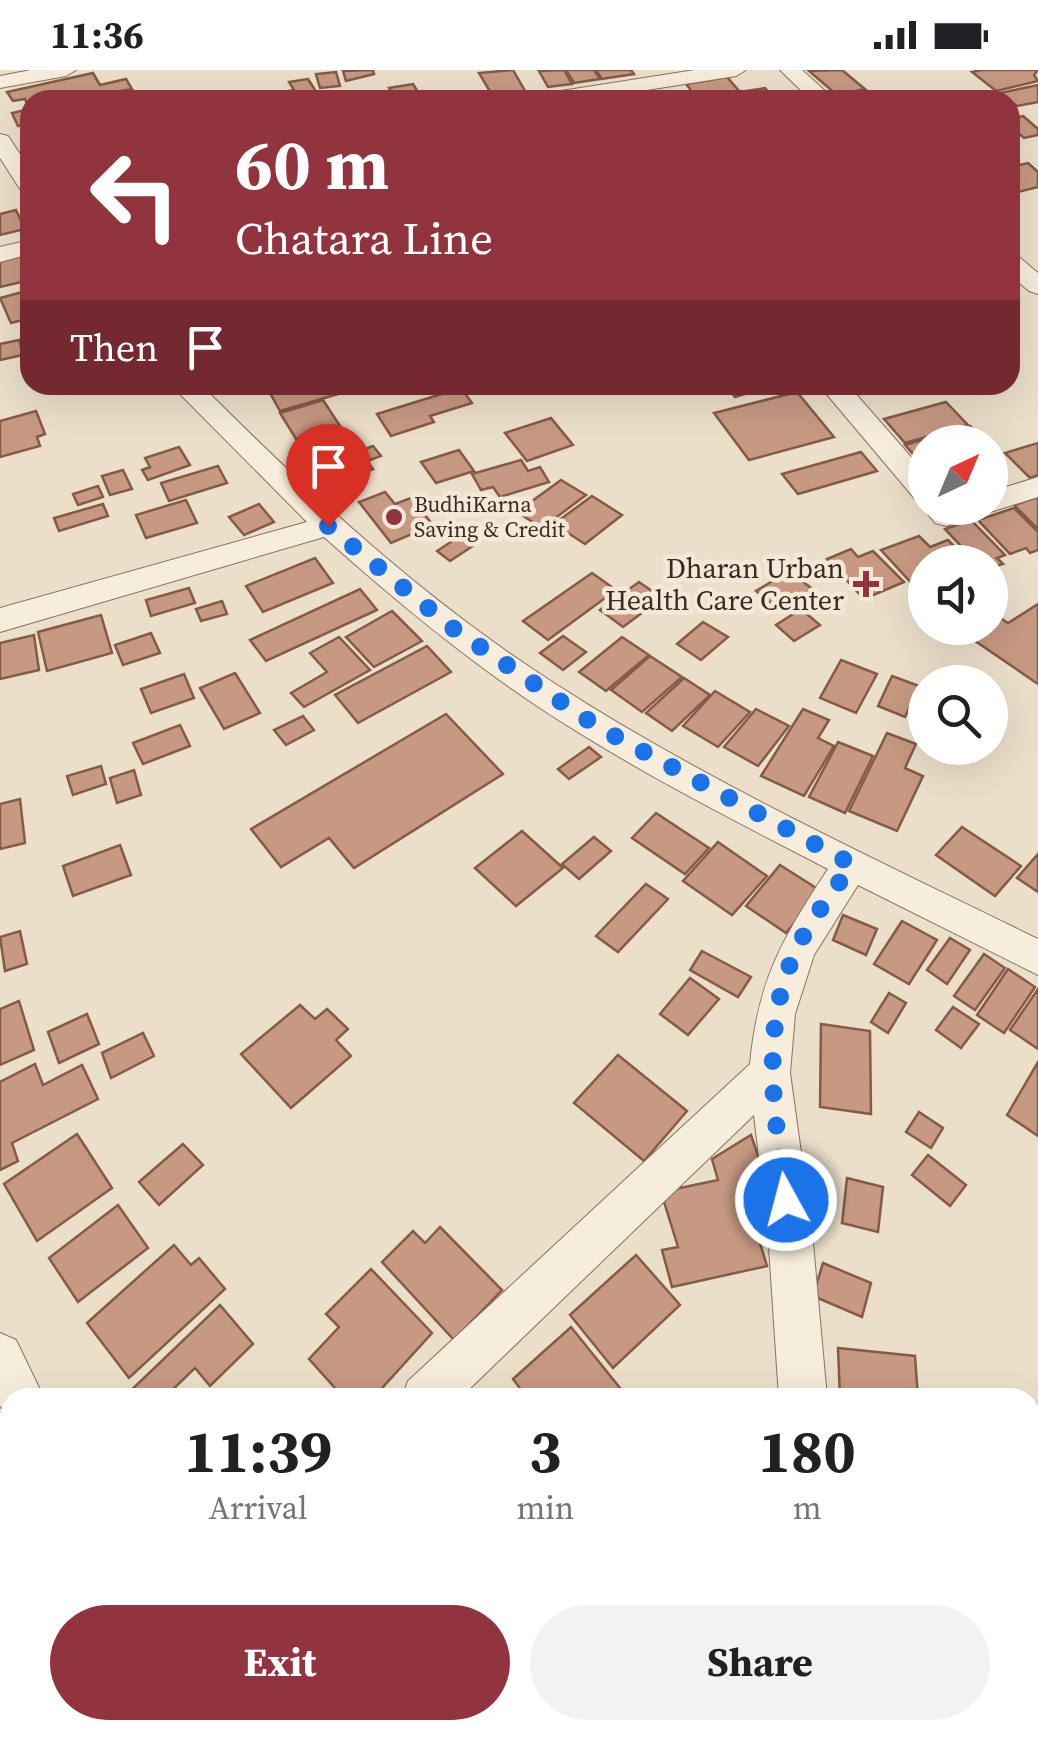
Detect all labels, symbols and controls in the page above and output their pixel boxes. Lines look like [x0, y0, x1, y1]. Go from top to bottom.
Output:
text: 11:36 [50, 9, 144, 61]
text: 60 m [235, 116, 389, 212]
icon: left [70, 130, 200, 260]
text: Chatara Line [235, 207, 493, 269]
icon: arrive [178, 320, 233, 375]
text: Then [70, 322, 158, 374]
pin [286, 424, 371, 527]
north arrow [908, 425, 1008, 525]
map controls [908, 425, 1008, 765]
icon: arrive [301, 439, 356, 494]
place label: BudhiKarna Saving & Credit [414, 489, 566, 544]
marker: BudhiKarna Saving & Credit [383, 506, 405, 528]
button: sound [908, 545, 1008, 645]
place label: Dharan Urban Health Care Center [605, 549, 844, 619]
marker: Dharan Urban Health Care Center [853, 571, 879, 597]
button: search [908, 665, 1008, 765]
position arrow [734, 1148, 838, 1252]
text: 11:39 [184, 1410, 332, 1492]
text: 3 [529, 1410, 562, 1492]
text: 180 [758, 1410, 856, 1492]
text: Arrival [209, 1486, 308, 1530]
text: min [516, 1486, 574, 1530]
text: m [793, 1486, 821, 1530]
button: Exit [50, 1605, 510, 1720]
button: Share [530, 1605, 990, 1720]

